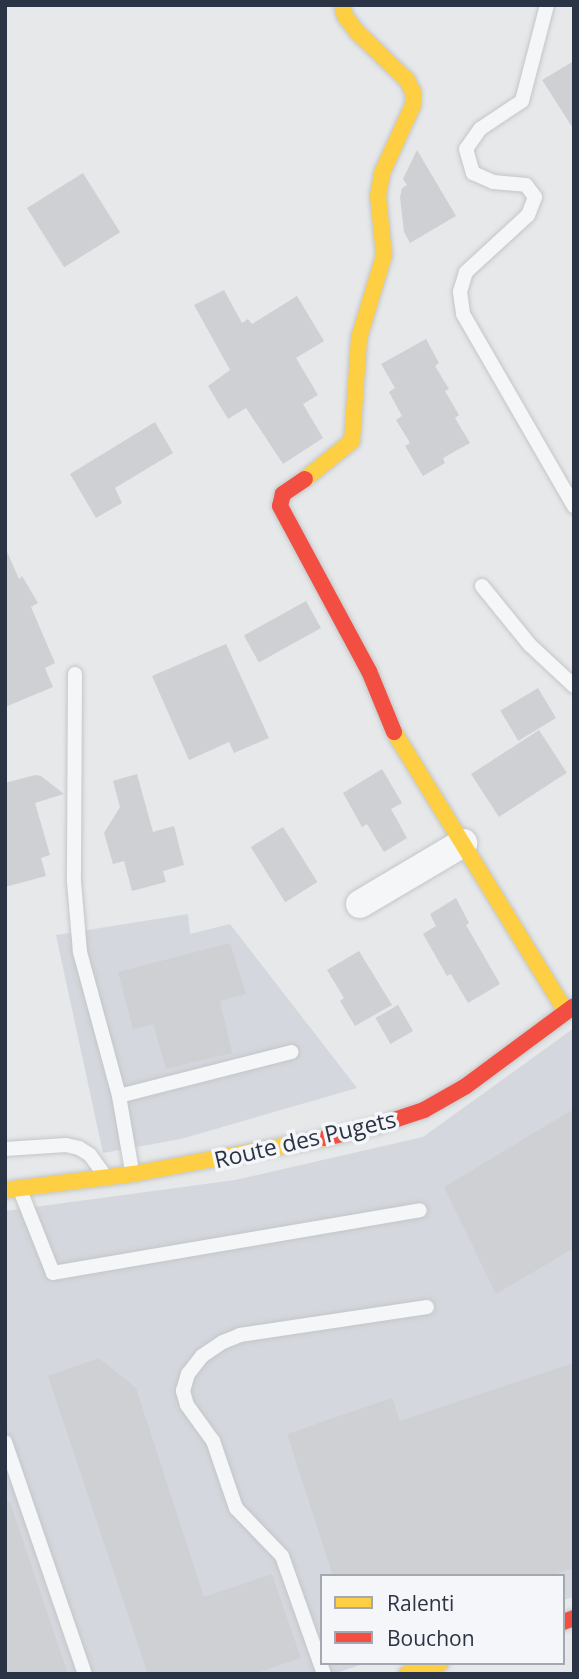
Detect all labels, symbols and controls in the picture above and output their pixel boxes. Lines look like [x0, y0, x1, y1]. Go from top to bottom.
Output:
street label: Route des Pugets [211, 1105, 399, 1173]
legend [320, 1574, 565, 1665]
text: Ralenti [387, 1589, 454, 1617]
text: Bouchon [387, 1624, 475, 1652]

